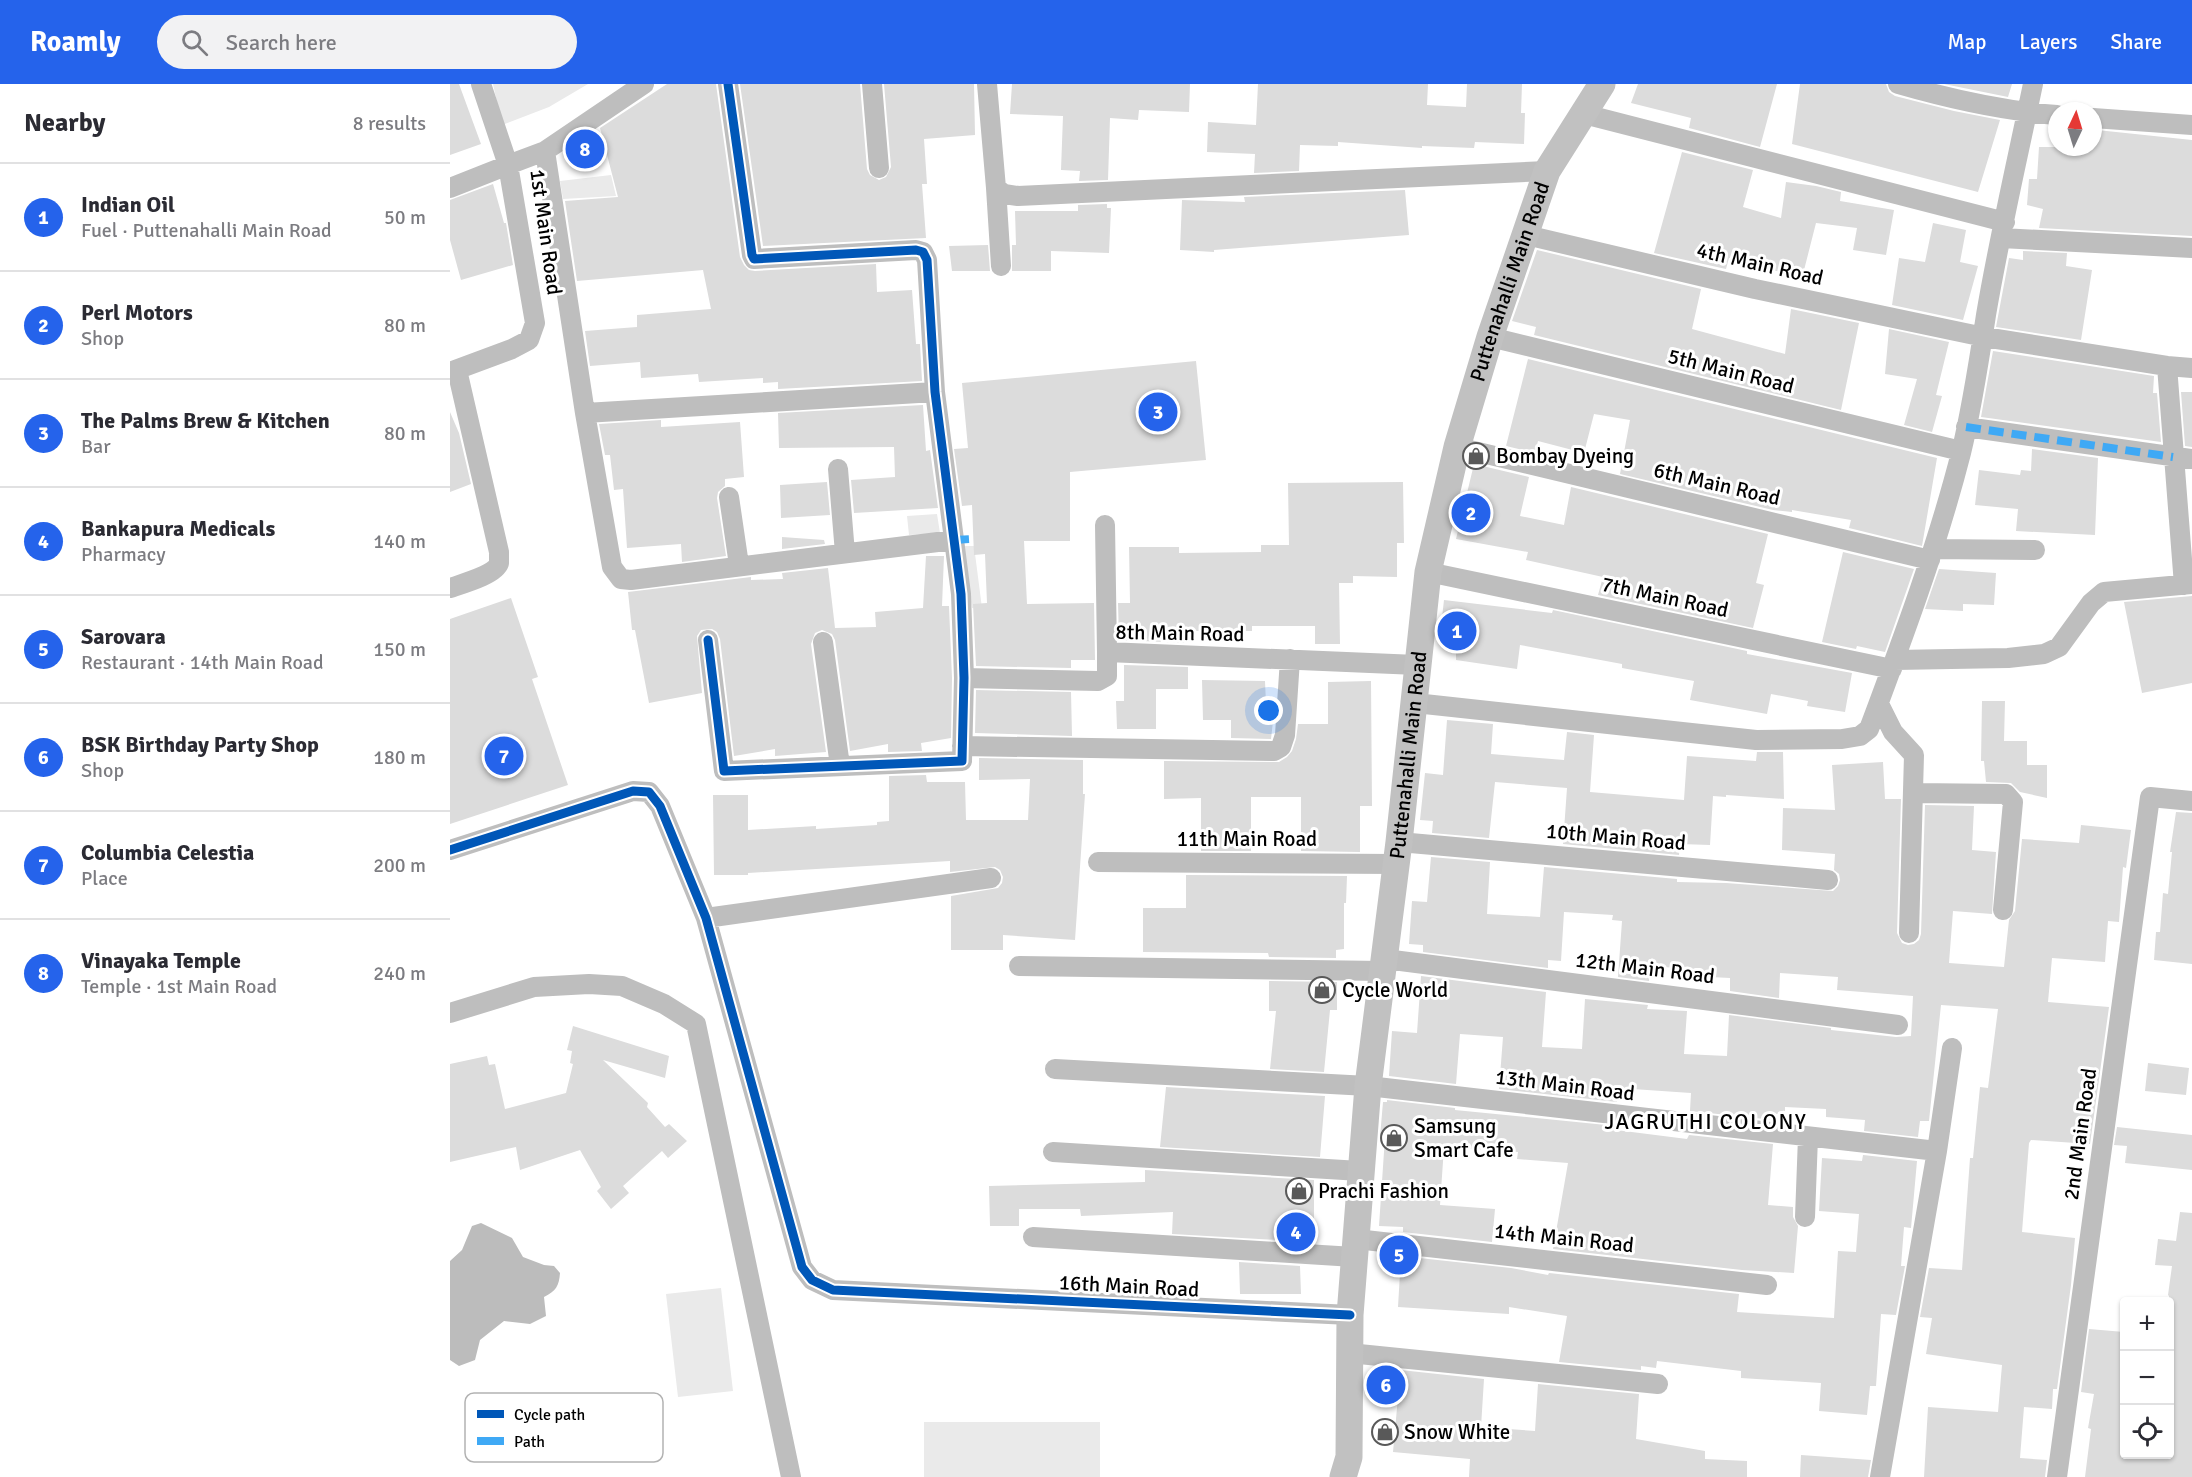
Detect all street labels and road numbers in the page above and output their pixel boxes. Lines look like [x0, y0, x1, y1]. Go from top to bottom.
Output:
street label: 1st Main Road [524, 167, 568, 297]
street label: Puttenahalli Main Road [1464, 178, 1555, 385]
street label: 4th Main Road [1694, 237, 1826, 291]
street label: 5th Main Road [1665, 343, 1797, 399]
street label: 6th Main Road [1651, 457, 1783, 511]
street label: 7th Main Road [1599, 571, 1731, 623]
street label: 8th Main Road [1115, 619, 1245, 647]
street label: Puttenahalli Main Road [1384, 650, 1432, 861]
street label: 10th Main Road [1545, 818, 1687, 856]
street label: 11th Main Road [1177, 826, 1317, 852]
street label: 12th Main Road [1574, 947, 1716, 989]
street label: 13th Main Road [1494, 1064, 1636, 1106]
street label: 2nd Main Road [2058, 1066, 2102, 1202]
street label: 14th Main Road [1493, 1218, 1635, 1258]
street label: 16th Main Road [1058, 1269, 1200, 1303]

